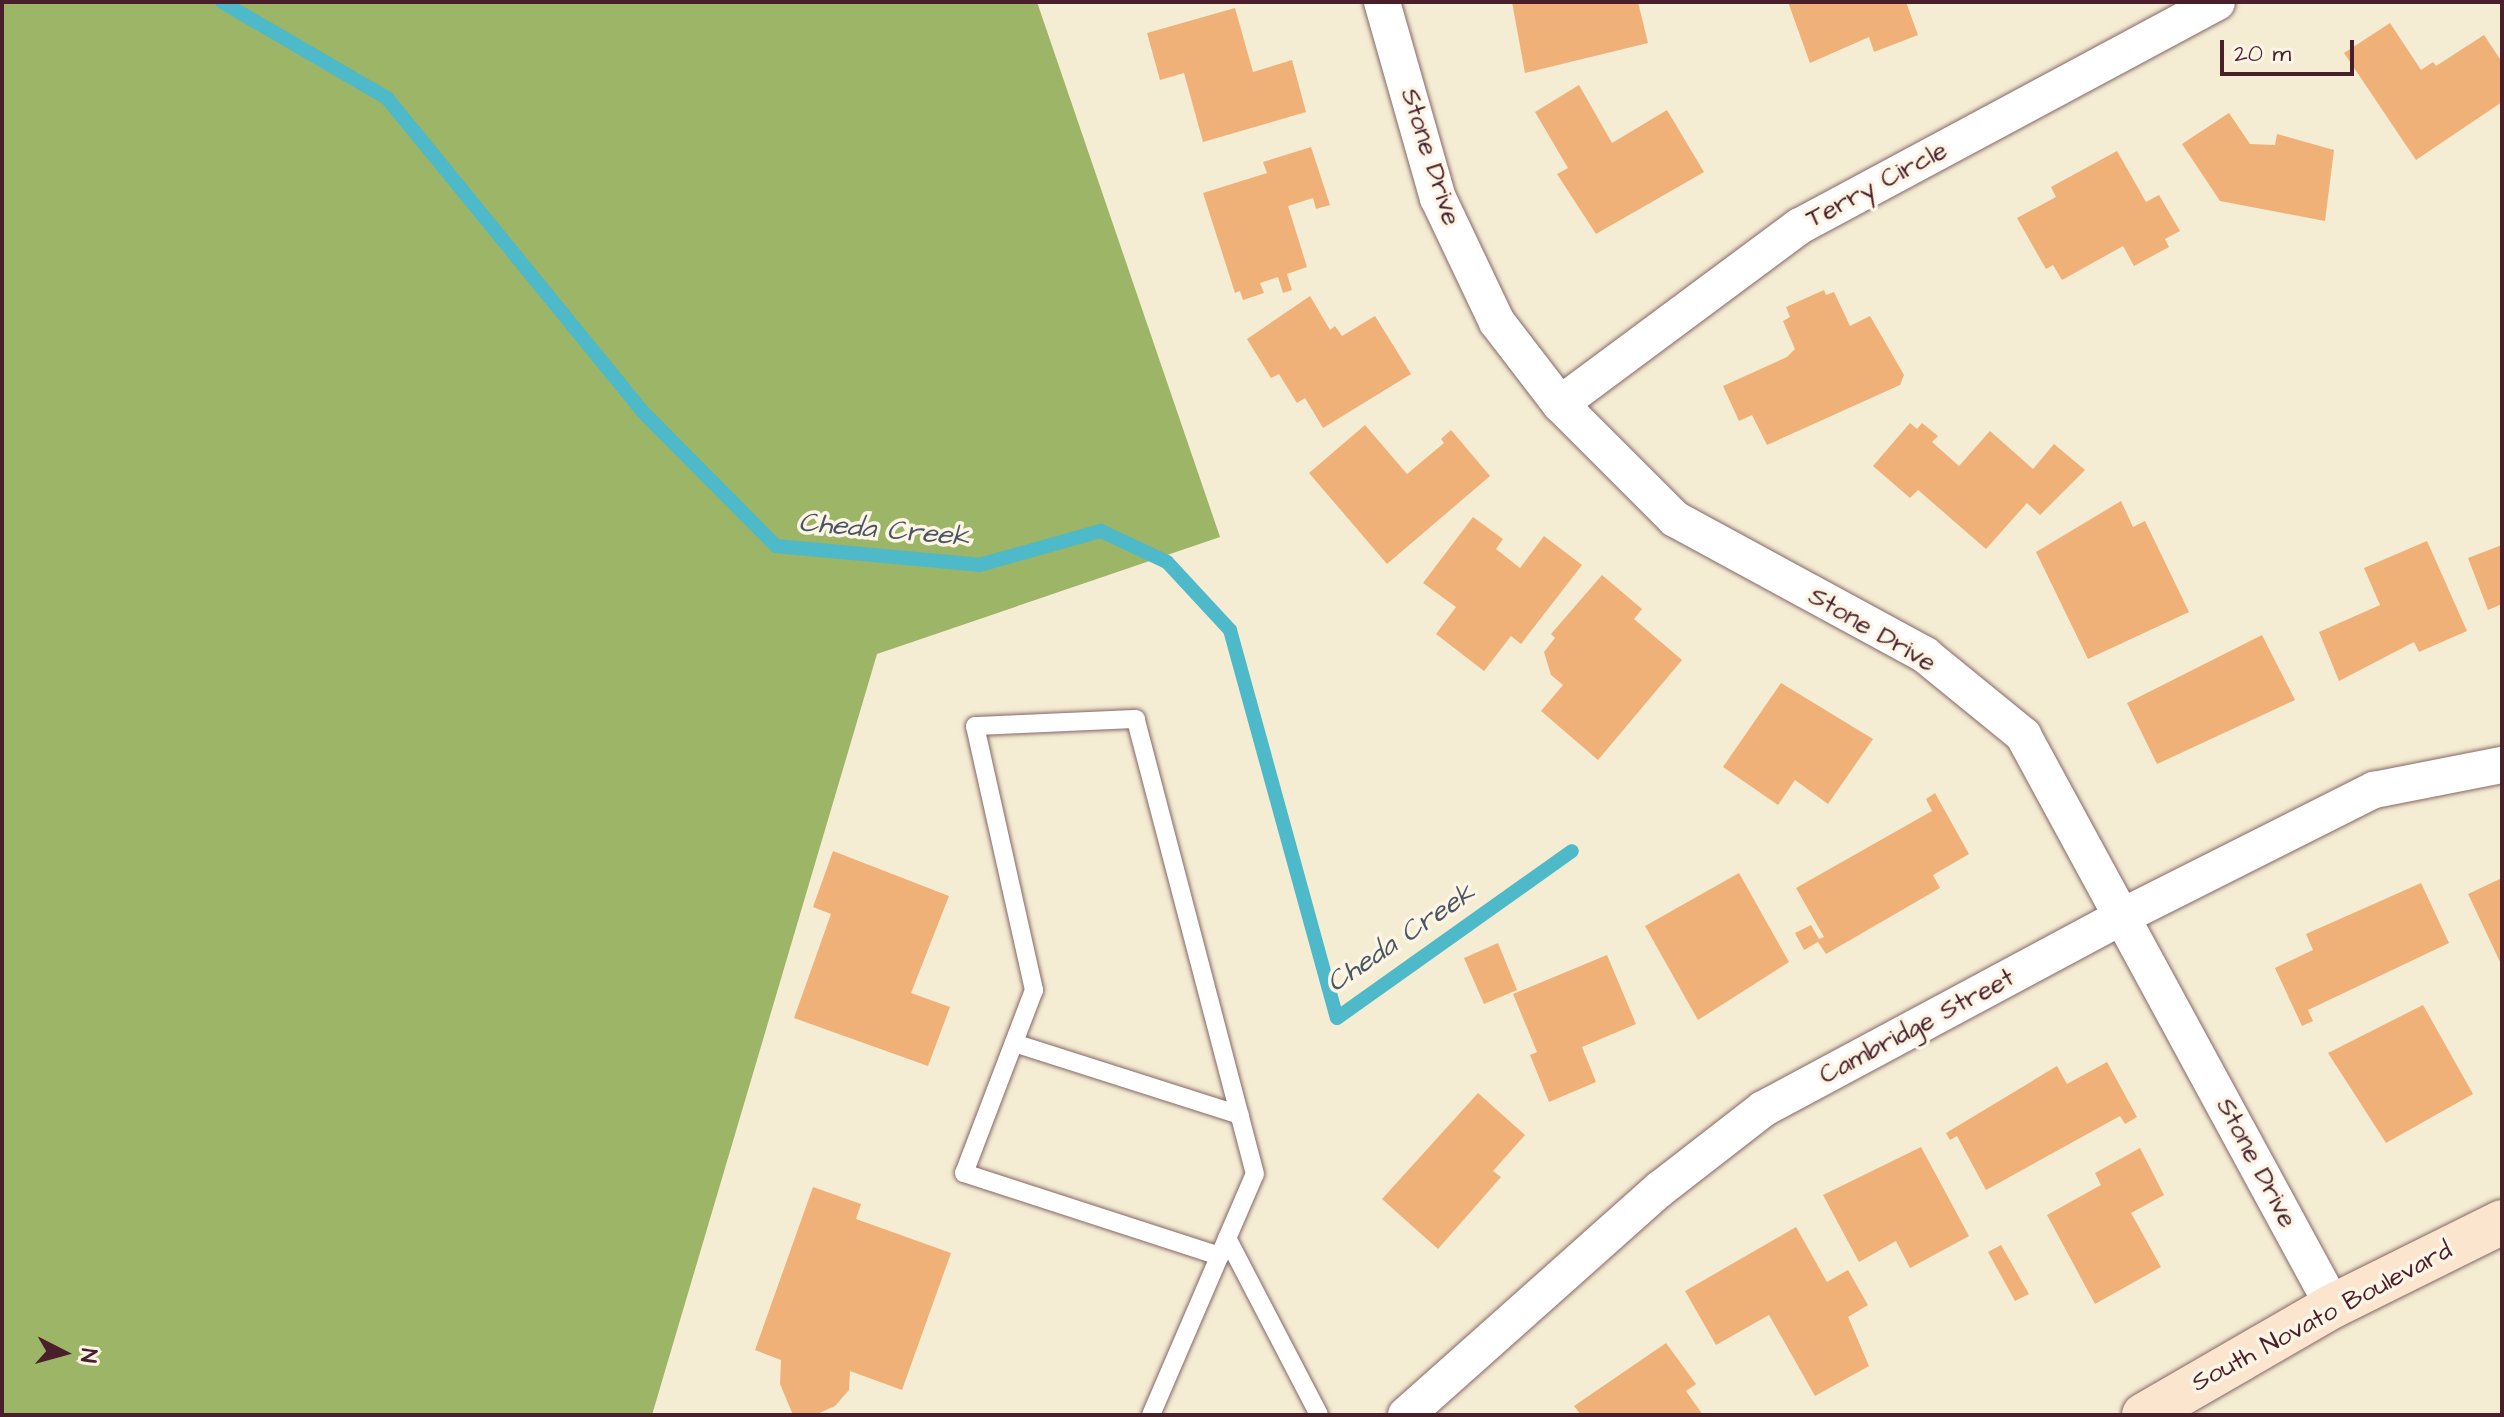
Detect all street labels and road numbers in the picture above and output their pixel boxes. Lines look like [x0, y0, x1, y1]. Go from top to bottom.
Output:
street label: Stone Drive [1393, 85, 1467, 229]
street label: Terry Circle [1801, 135, 1953, 235]
street label: Stone Drive [1803, 581, 1941, 679]
street label: Cambridge Street [1814, 962, 2020, 1092]
street label: Stone Drive [2209, 1093, 2303, 1233]
street label: South Novato Boulevard [2186, 1235, 2458, 1399]

